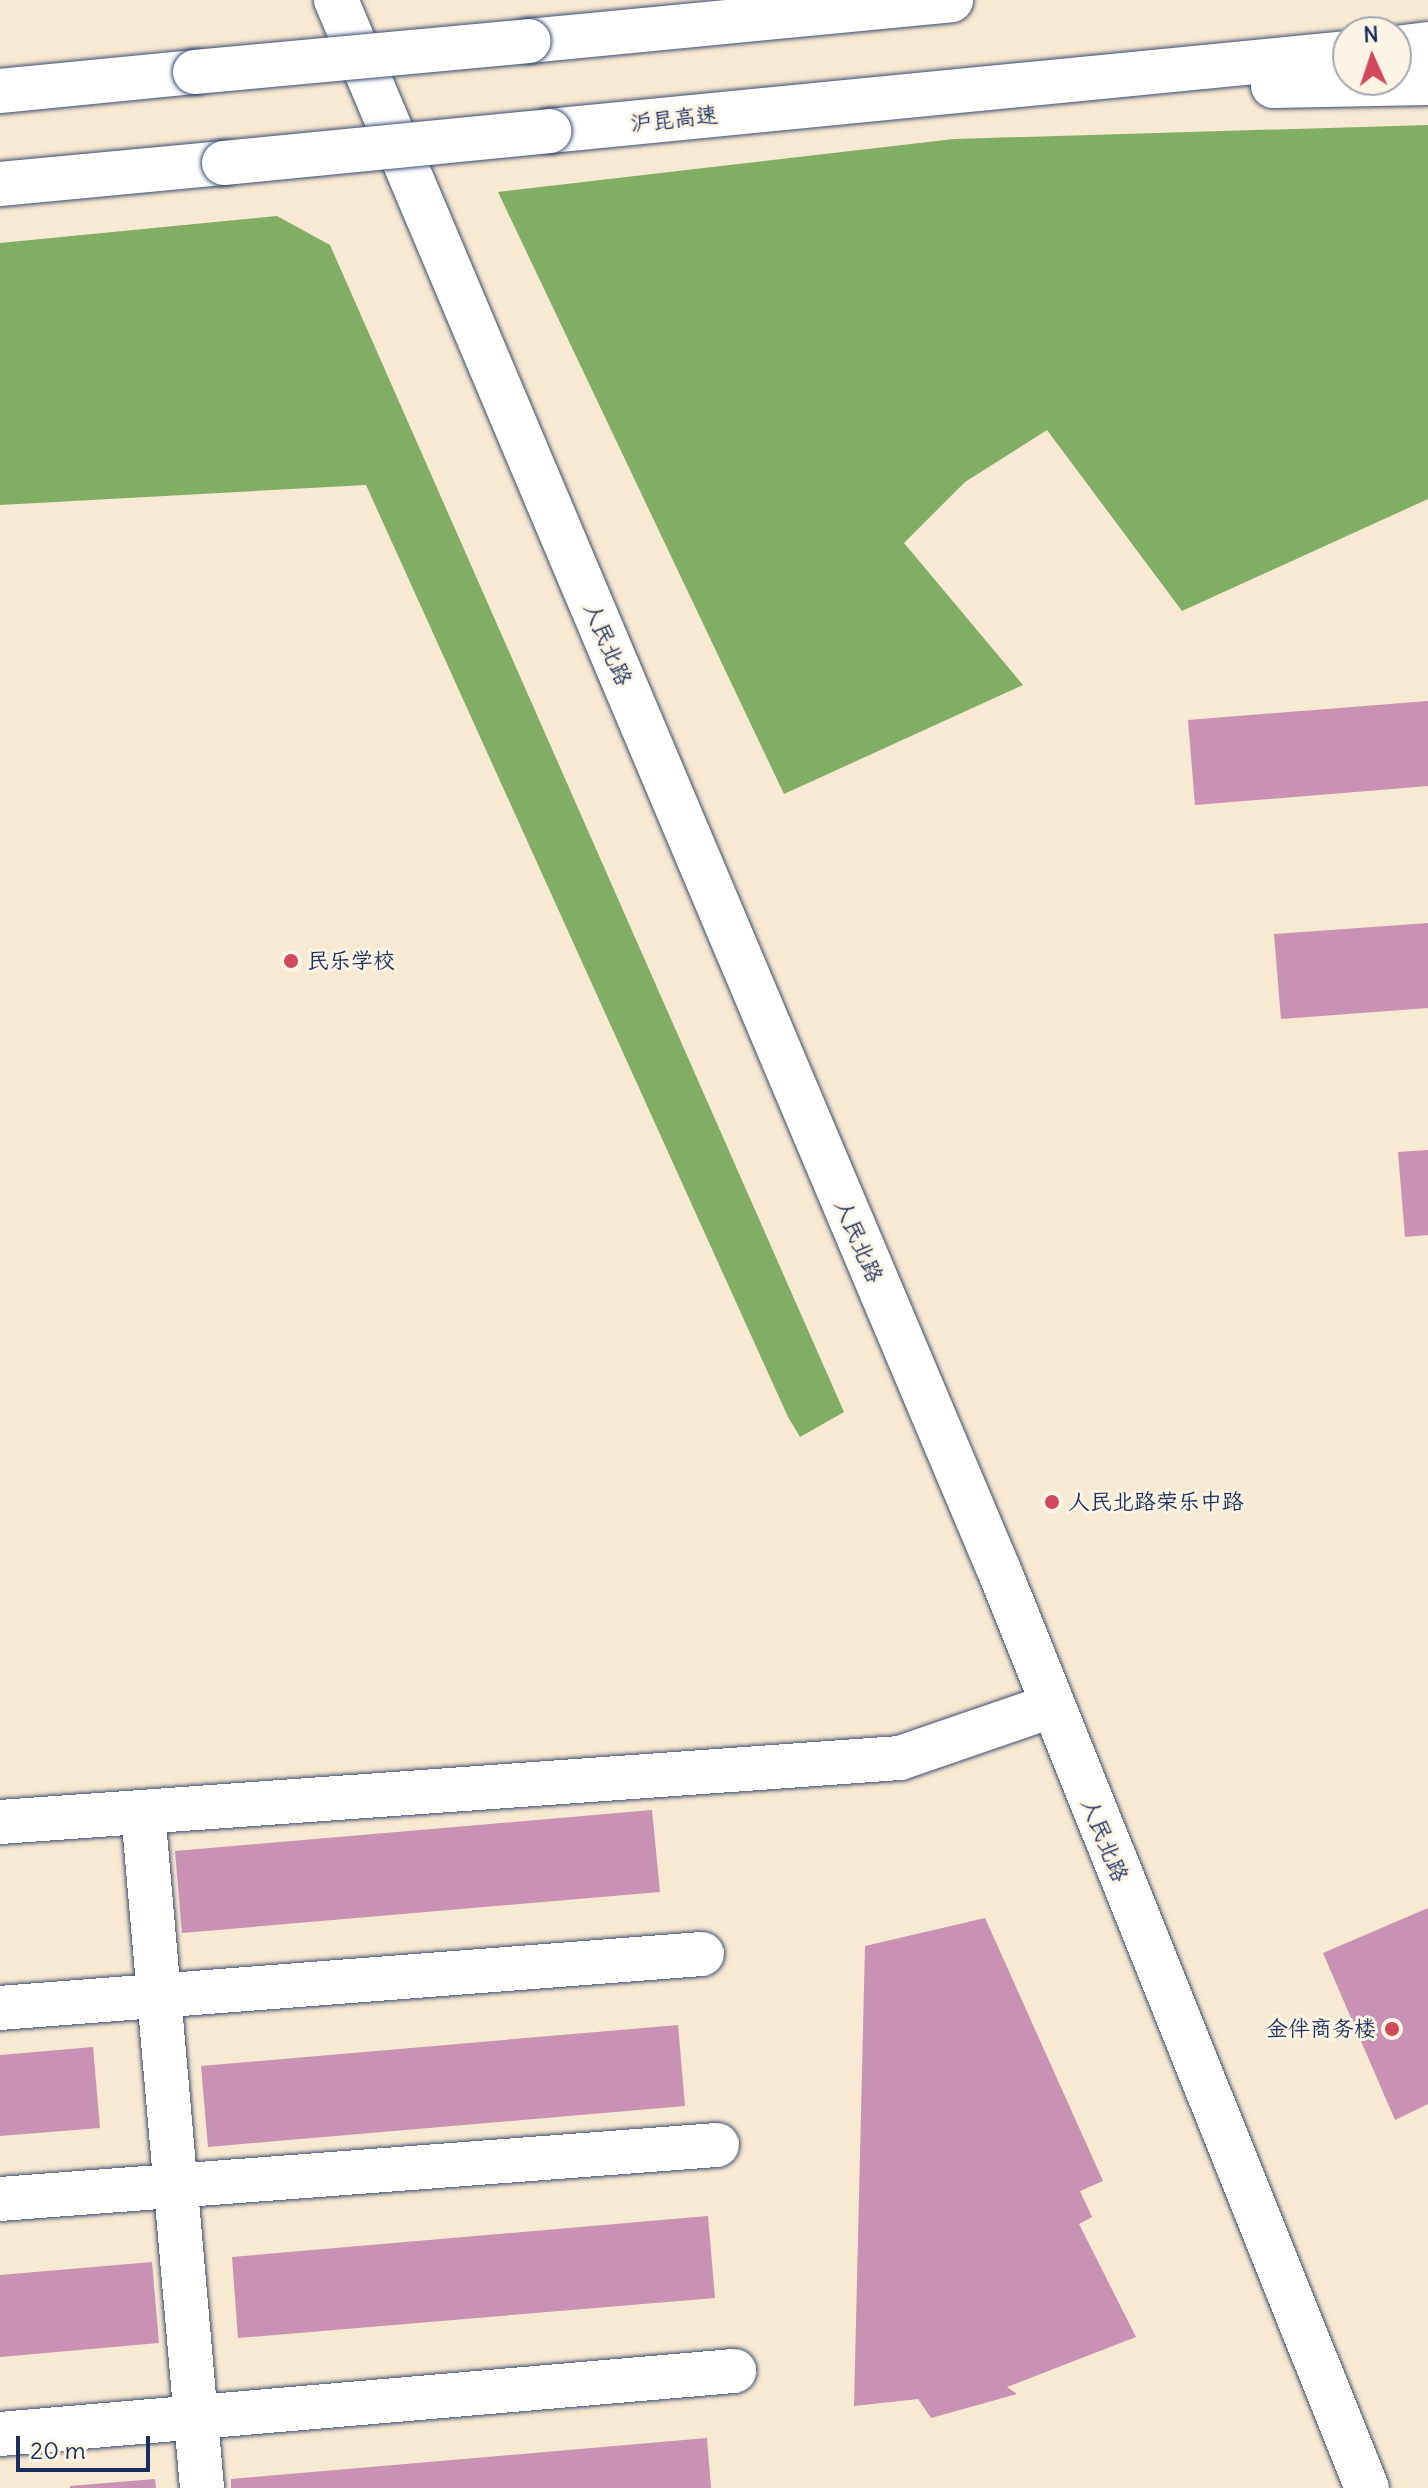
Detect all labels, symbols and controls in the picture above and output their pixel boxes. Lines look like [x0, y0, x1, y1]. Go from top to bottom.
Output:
north arrow [1332, 16, 1412, 96]
text: N [1363, 20, 1379, 48]
street label: 沪昆高速 [629, 101, 719, 137]
street label: 人民北路 [579, 598, 637, 690]
place label: 民乐学校 [307, 948, 395, 974]
marker: 民乐学校 [282, 952, 300, 970]
street label: 人民北路 [830, 1195, 888, 1287]
place label: 人民北路荣乐中路 [1068, 1489, 1244, 1515]
marker: 人民北路荣乐中路 [1043, 1493, 1061, 1511]
street label: 人民北路 [1076, 1794, 1134, 1886]
place label: 金伴商务楼 [1266, 2016, 1376, 2042]
marker: 金伴商务楼 [1383, 2020, 1401, 2038]
scale bar [20, 2420, 154, 2470]
text: 20 m [30, 2435, 86, 2465]

